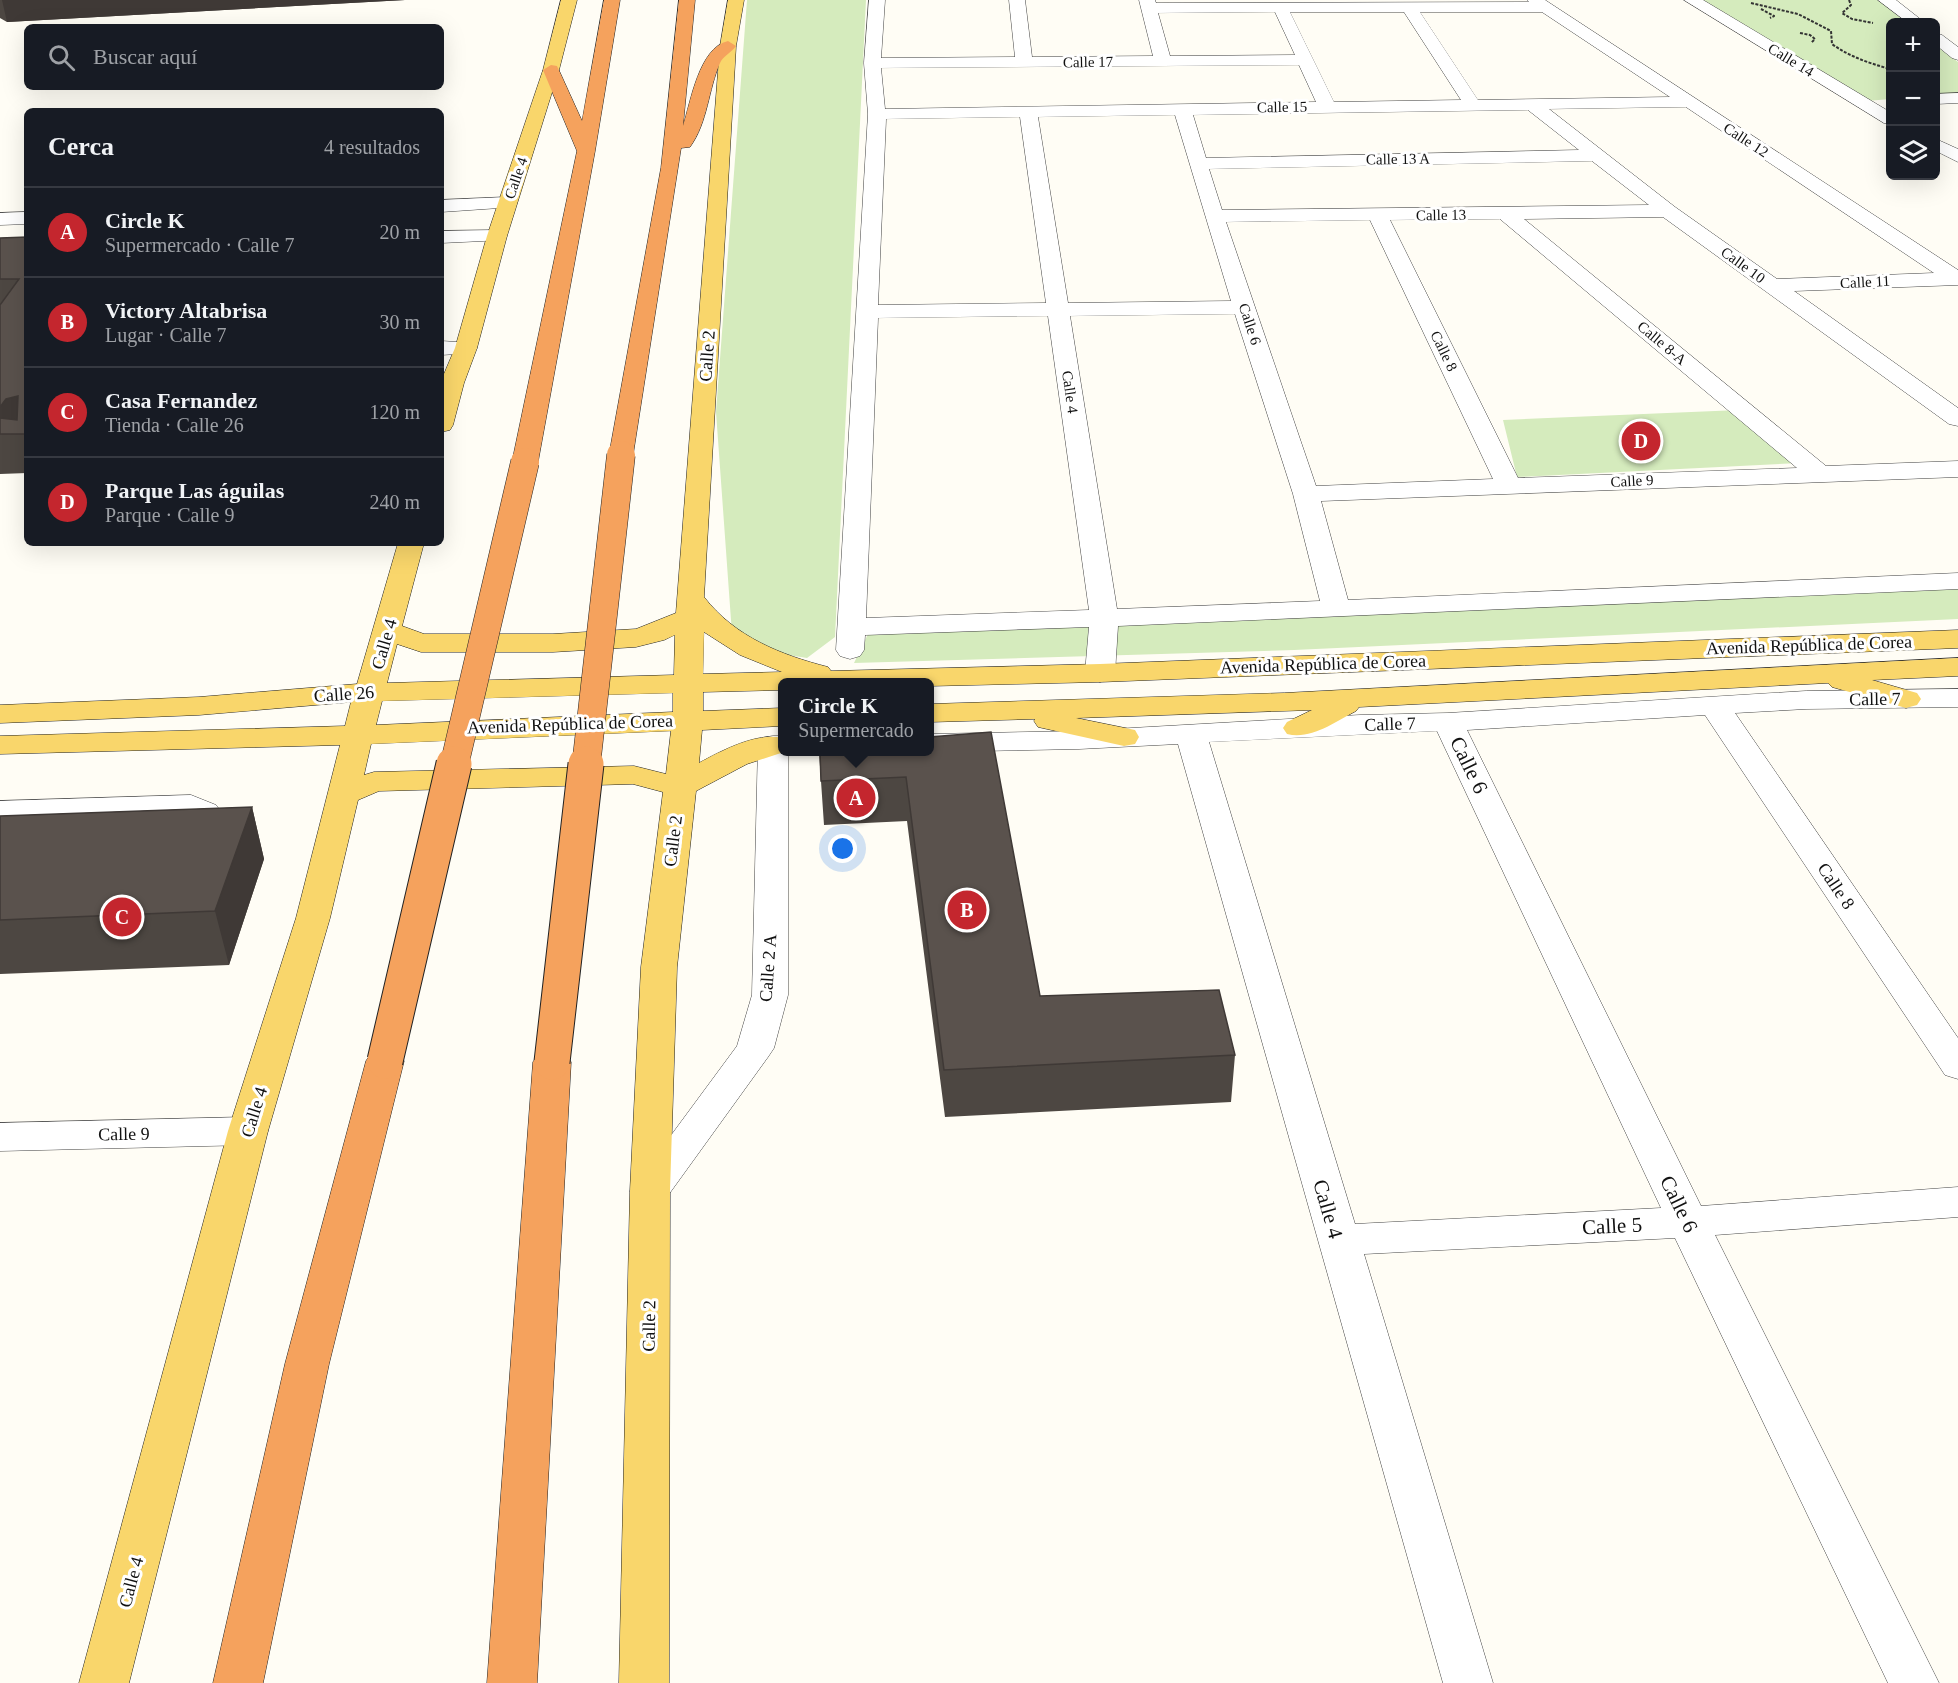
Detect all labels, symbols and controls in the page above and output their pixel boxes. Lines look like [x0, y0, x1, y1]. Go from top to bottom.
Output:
map controls [1886, 18, 1940, 180]
button: + [1886, 18, 1940, 72]
search box [24, 24, 444, 90]
street label: Calle 14 [1765, 40, 1817, 80]
icon: search [45, 41, 78, 74]
text: Buscar aquí [93, 44, 197, 69]
street label: Calle 17 [1063, 54, 1114, 70]
button: − [1886, 72, 1940, 126]
street label: Calle 15 [1257, 99, 1307, 115]
street label: Calle 12 [1721, 120, 1771, 160]
button: layers [1886, 126, 1940, 180]
text: Cerca [48, 132, 114, 161]
text: 4 resultados [324, 136, 420, 158]
street label: Calle 13 A [1366, 150, 1430, 168]
street label: Calle 4 [501, 155, 531, 201]
street label: Calle 13 [1416, 207, 1466, 223]
text: Circle K [105, 208, 185, 233]
text: A [60, 221, 75, 243]
text: 20 m [379, 221, 420, 243]
text: Supermercado · Calle 7 [105, 234, 294, 256]
street label: Calle 10 [1718, 244, 1768, 286]
street label: Calle 11 [1840, 273, 1890, 291]
text: Victory Altabrisa [105, 298, 267, 323]
street label: Calle 6 [1236, 301, 1264, 347]
text: B [61, 311, 74, 333]
text: 30 m [379, 311, 420, 333]
street label: Calle 8-A [1634, 318, 1690, 368]
text: Lugar · Calle 7 [105, 324, 227, 346]
street label: Calle 8 [1427, 328, 1461, 374]
street label: Calle 2 [695, 330, 719, 382]
street label: Calle 4 [1059, 370, 1081, 415]
text: Casa Fernandez [105, 388, 257, 413]
text: C [60, 401, 75, 423]
text: 120 m [369, 401, 420, 423]
text: Tienda · Calle 26 [105, 414, 244, 436]
pin: D [1622, 418, 1660, 464]
street label: Calle 9 [1610, 472, 1654, 490]
text: Parque Las águilas [105, 478, 284, 503]
text: D [60, 491, 75, 513]
text: 240 m [369, 491, 420, 513]
text: Parque · Calle 9 [105, 504, 234, 526]
street label: Calle 4 [367, 616, 401, 672]
street label: Avenida República de Corea [1706, 631, 1912, 659]
street label: Avenida República de Corea [1220, 650, 1426, 678]
popup [778, 678, 934, 756]
street label: Calle 26 [313, 682, 375, 706]
street label: Calle 7 [1849, 689, 1901, 709]
text: Circle K [798, 693, 878, 718]
street label: Avenida República de Corea [467, 710, 673, 738]
street label: Calle 7 [1364, 713, 1416, 735]
text: Supermercado [798, 719, 914, 741]
street label: Calle 6 [1445, 733, 1493, 797]
pin: A [836, 776, 876, 820]
street label: Calle 2 [660, 814, 686, 868]
your location [828, 834, 857, 863]
street label: Calle 8 [1813, 859, 1859, 913]
pin: B [948, 888, 986, 932]
pin: C [102, 894, 142, 940]
street label: Calle 2 A [756, 933, 780, 1003]
street label: Calle 4 [237, 1084, 271, 1140]
street label: Calle 9 [98, 1124, 150, 1144]
street label: Calle 6 [1655, 1172, 1703, 1236]
street label: Calle 4 [1308, 1177, 1348, 1242]
street label: Calle 5 [1581, 1212, 1643, 1240]
street label: Calle 2 [639, 1300, 659, 1352]
street label: Calle 4 [115, 1555, 147, 1609]

